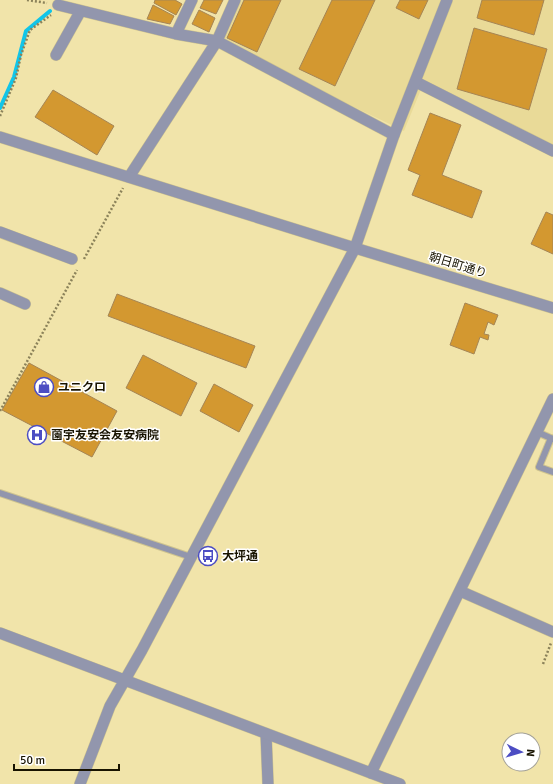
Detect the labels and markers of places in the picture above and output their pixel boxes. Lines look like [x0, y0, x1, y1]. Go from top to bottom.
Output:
shop icon: ユニクロ [33, 376, 55, 398]
place label: ユニクロ [58, 380, 106, 395]
hospital icon: 薗宇友安会友安病院 [26, 424, 48, 446]
place label: 薗宇友安会友安病院 [51, 428, 159, 443]
bus stop icon: 大坪通 [197, 545, 219, 567]
place label: 大坪通 [222, 549, 258, 564]

